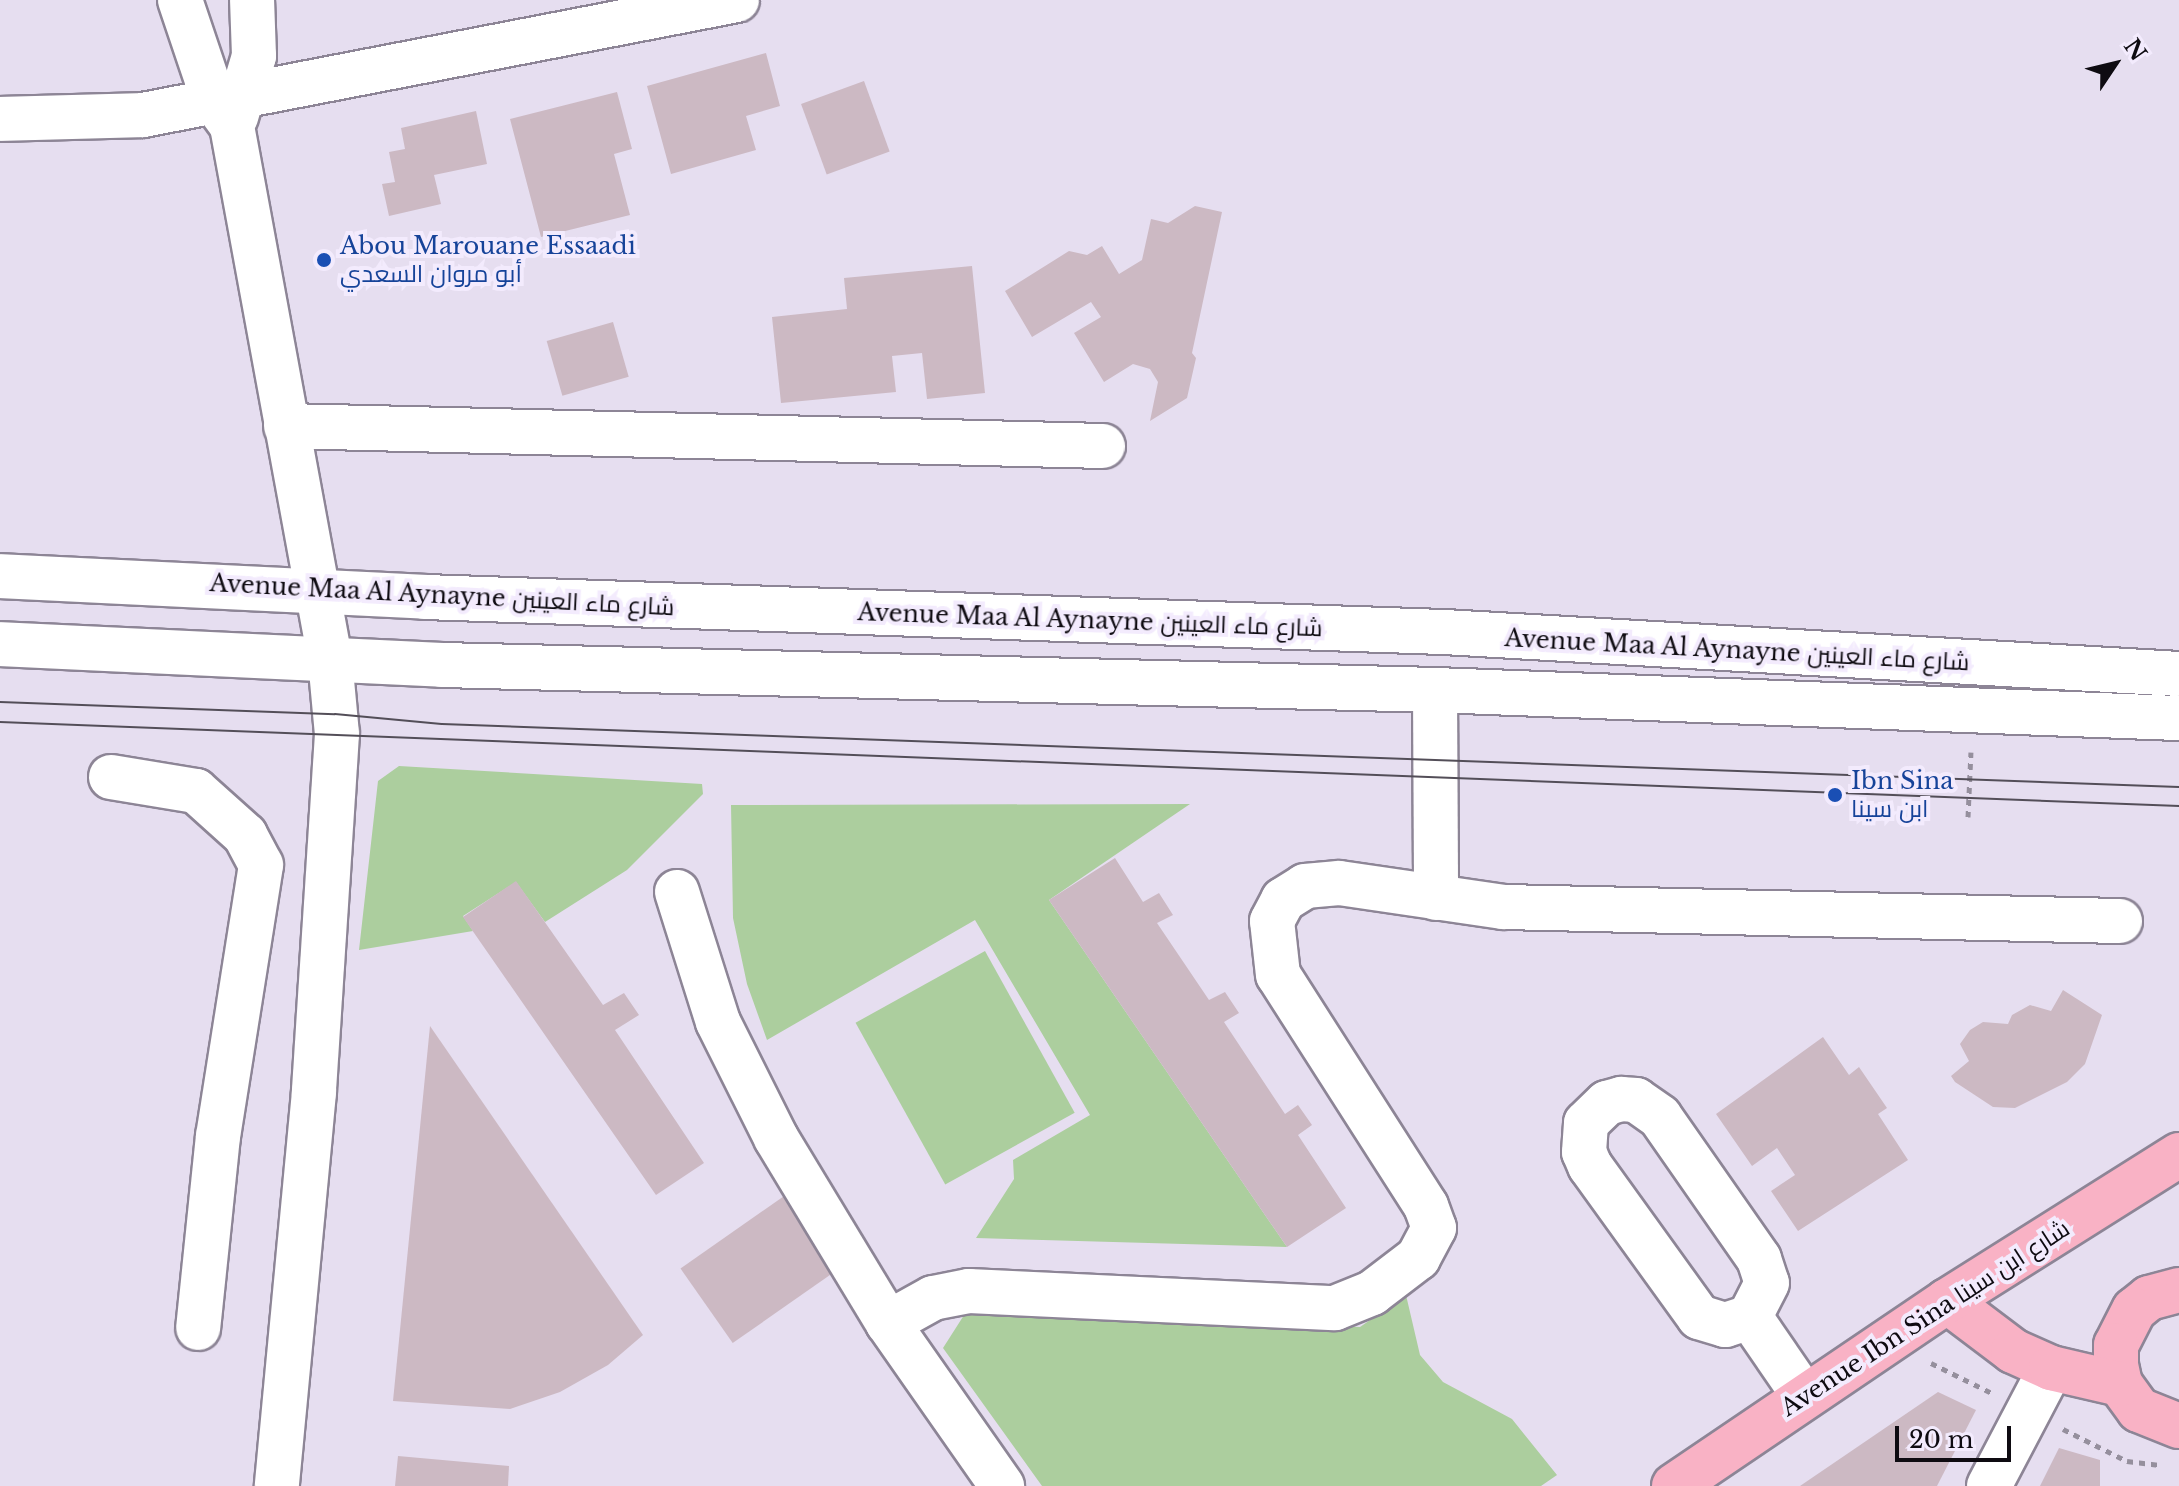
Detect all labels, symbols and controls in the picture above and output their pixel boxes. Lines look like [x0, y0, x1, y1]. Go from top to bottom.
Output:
north arrow [2075, 24, 2155, 104]
text: N [2118, 34, 2152, 66]
place label: Abou Marouane Essaadi أبو مروان السعدي [340, 232, 636, 288]
marker: Abou Marouane Essaadi أبو مروان السعدي [315, 251, 333, 269]
street label: Avenue Maa Al Aynayne شارع ماء العينين [208, 568, 676, 622]
street label: Avenue Maa Al Aynayne شارع ماء العينين [856, 597, 1324, 643]
street label: Avenue Maa Al Aynayne شارع ماء العينين [1503, 623, 1971, 677]
place label: Ibn Sina ابن سينا [1851, 767, 1954, 823]
marker: Ibn Sina ابن سينا [1826, 786, 1844, 804]
street label: Avenue Ibn Sina شارع ابن سينا [1775, 1214, 2075, 1422]
scale bar [1899, 1410, 2015, 1460]
text: 20 m [1909, 1425, 1974, 1454]

